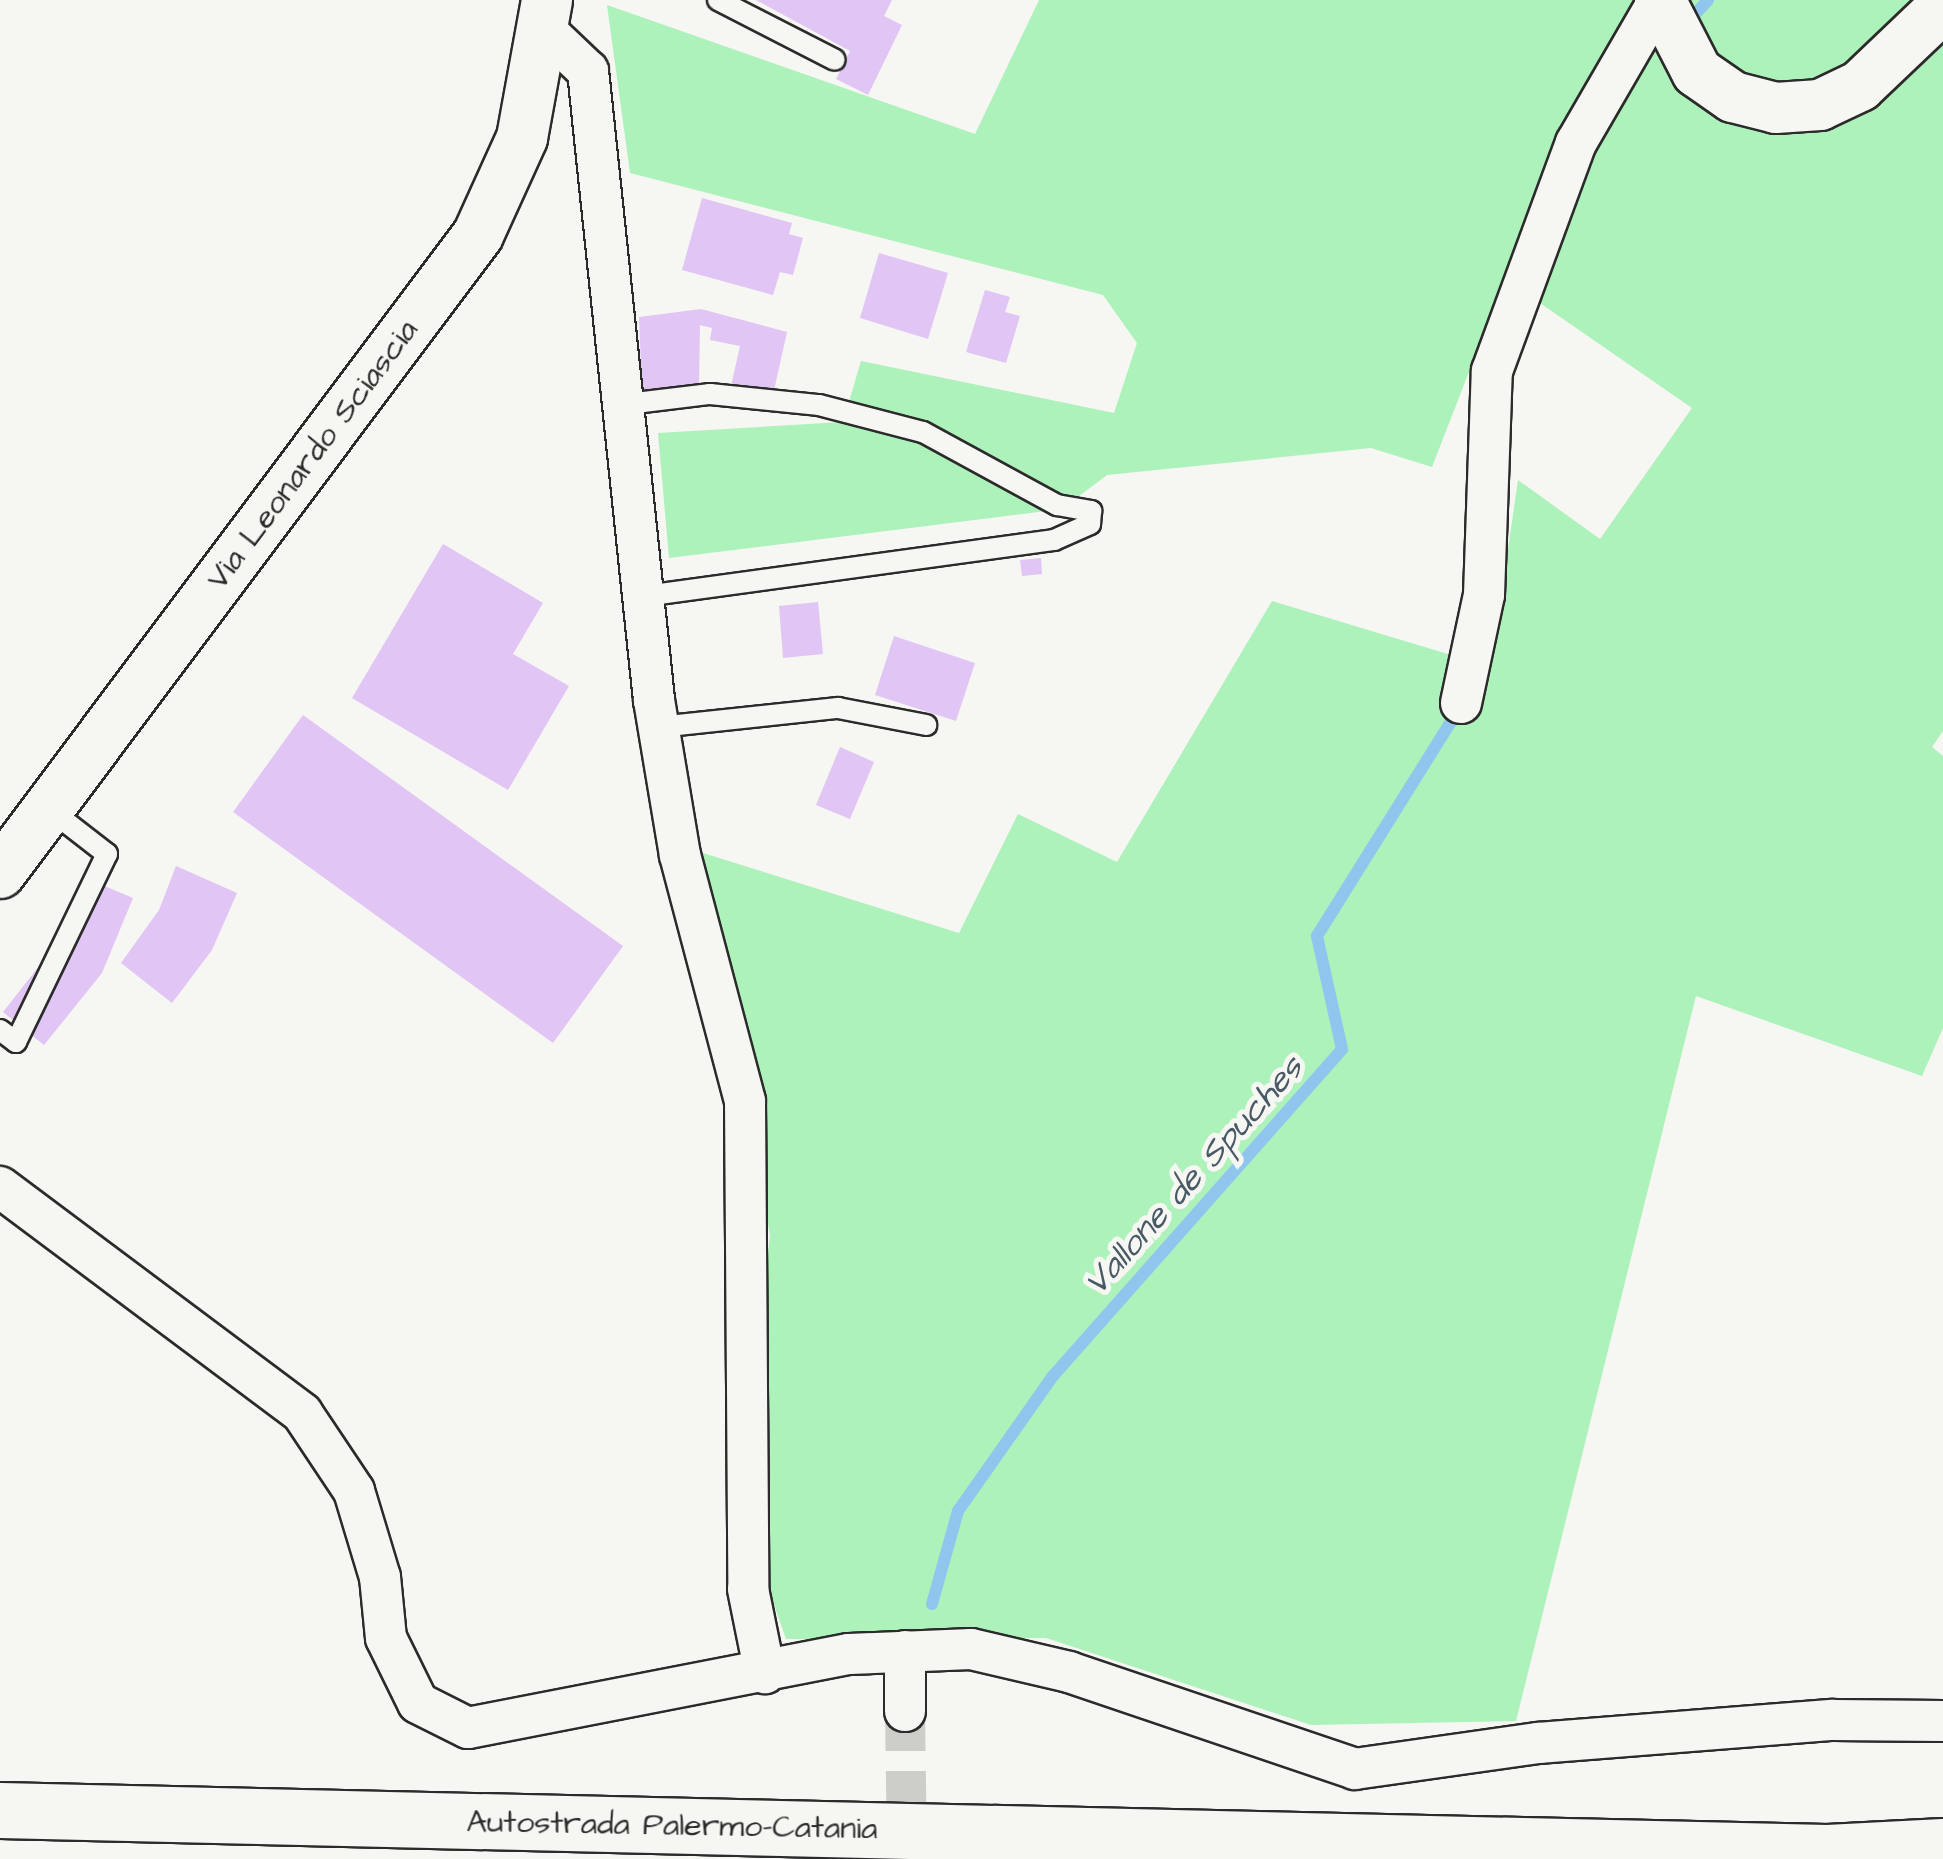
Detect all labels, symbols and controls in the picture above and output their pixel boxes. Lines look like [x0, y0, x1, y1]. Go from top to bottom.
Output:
street label: Via Leonardo Sciascia [199, 312, 427, 598]
water label: Vallone de Spuches [1076, 1048, 1312, 1304]
street label: Autostrada Palermo-Catania [466, 1803, 878, 1849]

